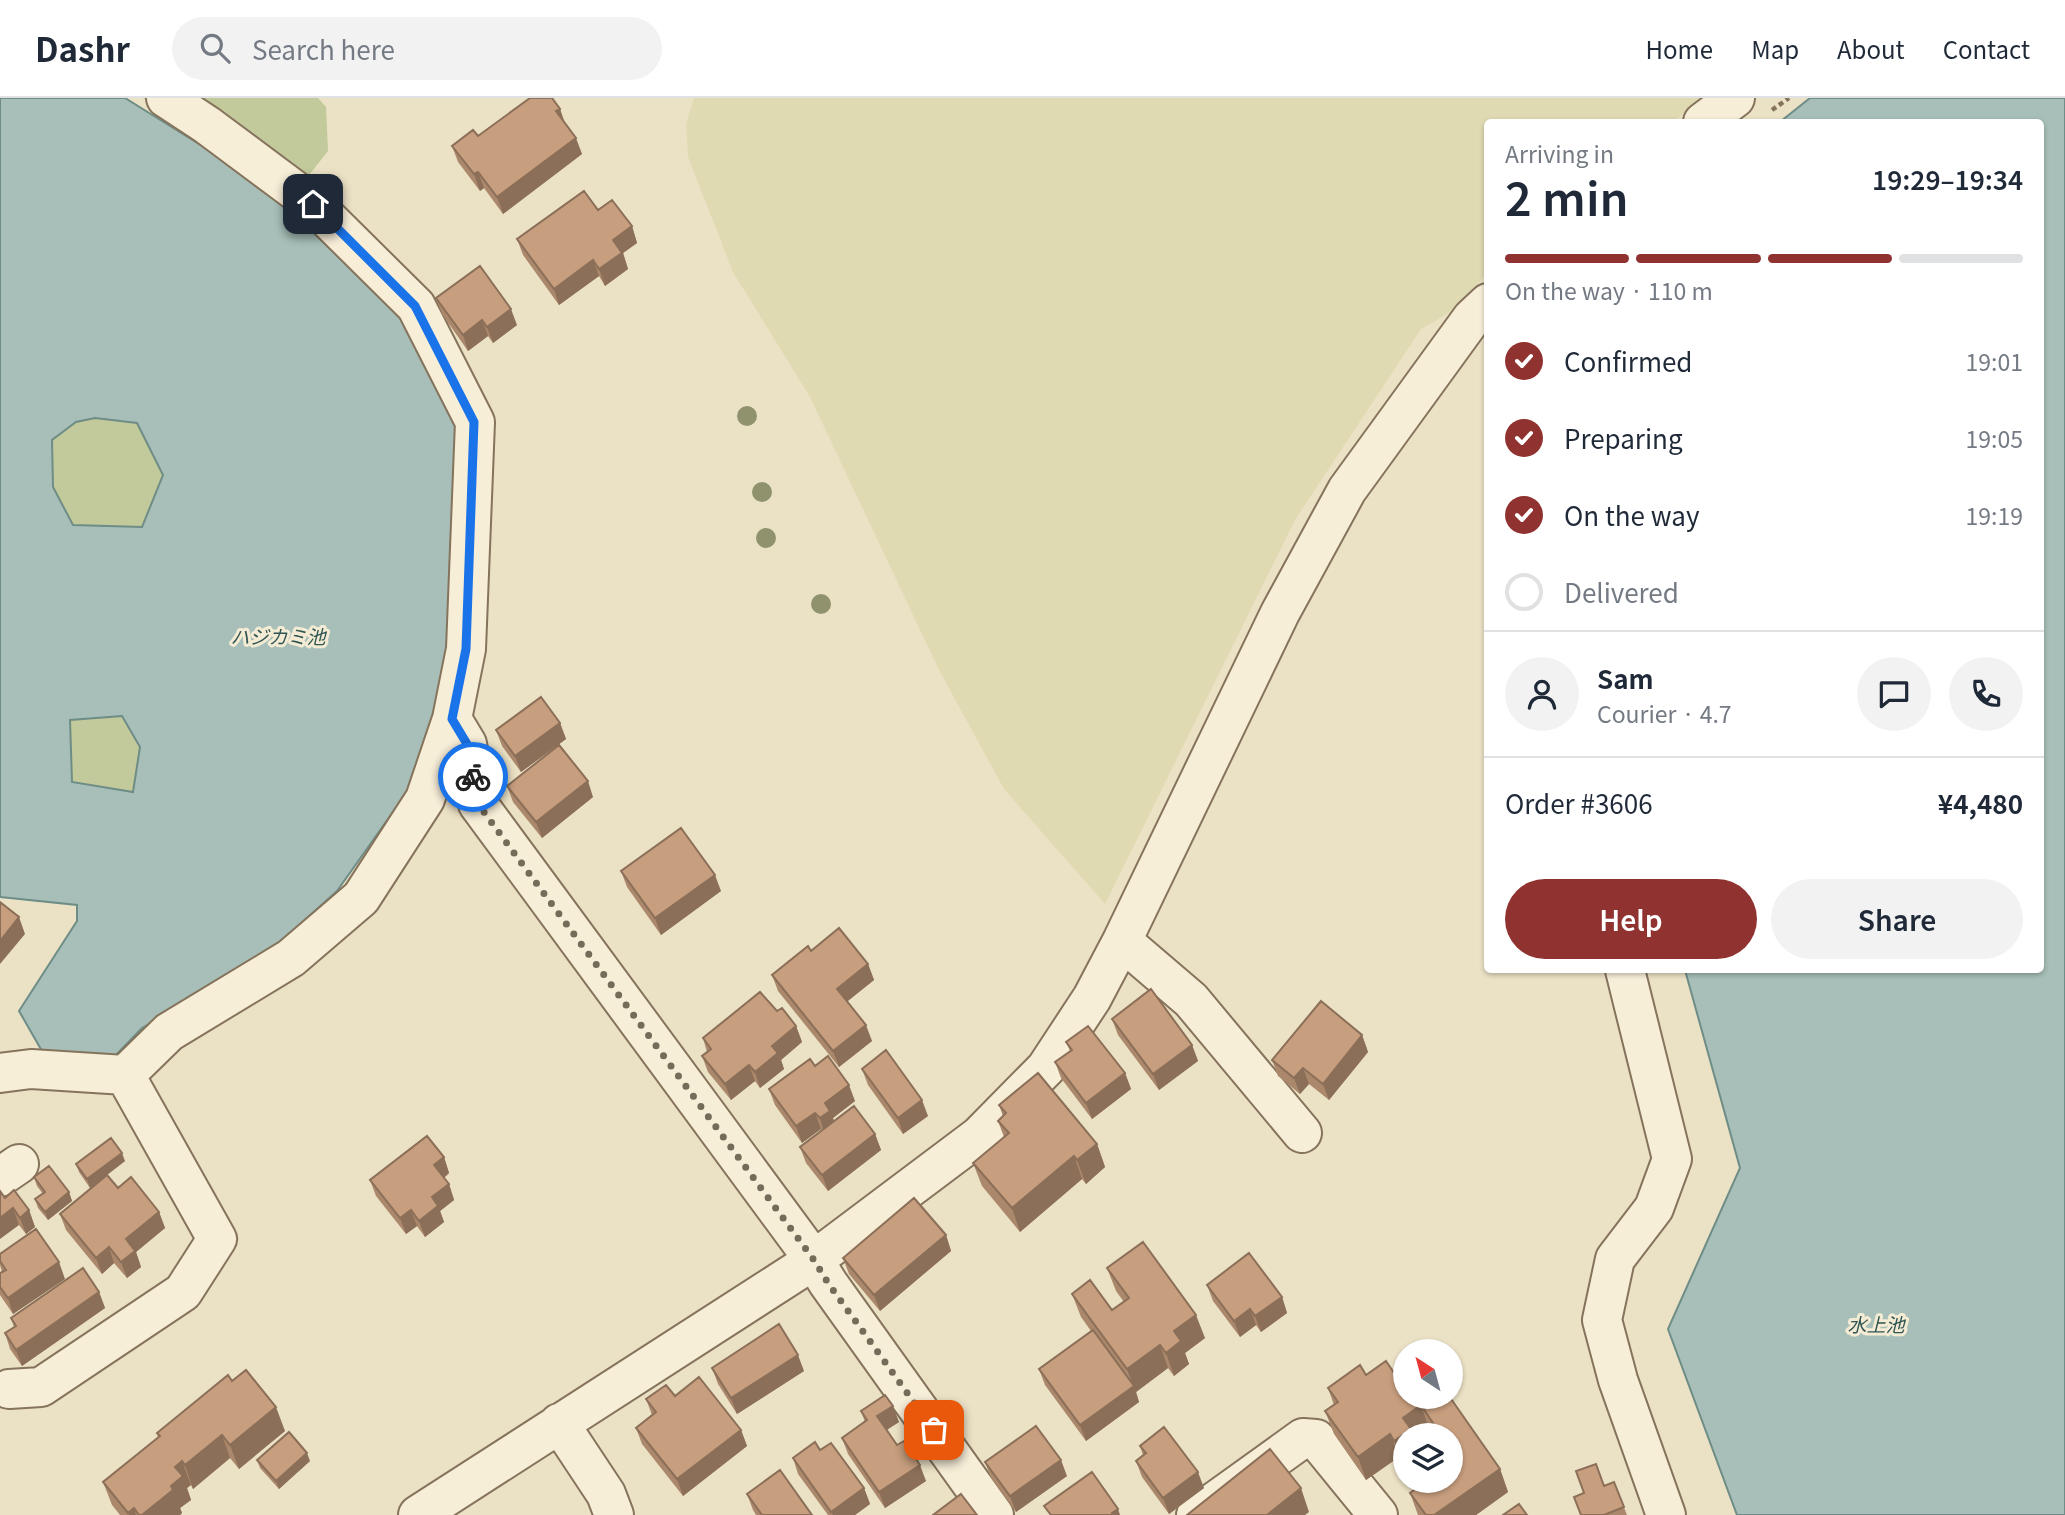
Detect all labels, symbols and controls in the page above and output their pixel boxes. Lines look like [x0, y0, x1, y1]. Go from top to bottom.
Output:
search box [172, 17, 662, 80]
text: Dashr [35, 24, 130, 72]
icon: search [196, 29, 234, 67]
text: Search here [252, 30, 395, 67]
text: Home [1646, 31, 1713, 66]
text: Map [1751, 31, 1799, 66]
text: About [1837, 31, 1905, 66]
text: Contact [1943, 31, 2030, 66]
text: Arriving in [1505, 136, 1614, 170]
text: 19:29–19:34 [1872, 160, 2023, 197]
text: 2 min [1505, 163, 1629, 229]
pin [283, 174, 343, 234]
icon: home [294, 185, 332, 223]
text: On the way · 110 m [1505, 273, 1713, 307]
icon: check [1505, 342, 1543, 380]
text: Confirmed [1564, 342, 1693, 379]
text: 19:01 [1966, 344, 2023, 378]
icon: check [1505, 419, 1543, 457]
text: Preparing [1564, 419, 1683, 456]
text: 19:05 [1966, 421, 2023, 455]
icon: check [1505, 496, 1543, 534]
text: On the way [1564, 496, 1699, 533]
text: 19:19 [1966, 498, 2023, 532]
text: Delivered [1564, 573, 1679, 610]
water label: ハジカミ池 [230, 622, 327, 649]
button: person [1505, 657, 1579, 731]
button: chat [1857, 657, 1931, 731]
button: phone [1949, 657, 2023, 731]
text: Sam [1597, 659, 1654, 696]
text: Courier · 4.7 [1597, 696, 1732, 730]
courier [438, 742, 508, 812]
icon: bike [454, 758, 492, 796]
text: Order #3606 [1505, 784, 1653, 821]
text: ¥4,480 [1938, 784, 2023, 821]
button: Help [1505, 879, 1757, 959]
button: Share [1771, 879, 2023, 959]
water label: 水上池 [1847, 1310, 1906, 1337]
north arrow [1393, 1339, 1463, 1409]
map controls [1393, 1339, 1463, 1493]
pin [904, 1400, 964, 1460]
icon: bag [915, 1411, 953, 1449]
button: layers [1393, 1423, 1463, 1493]

